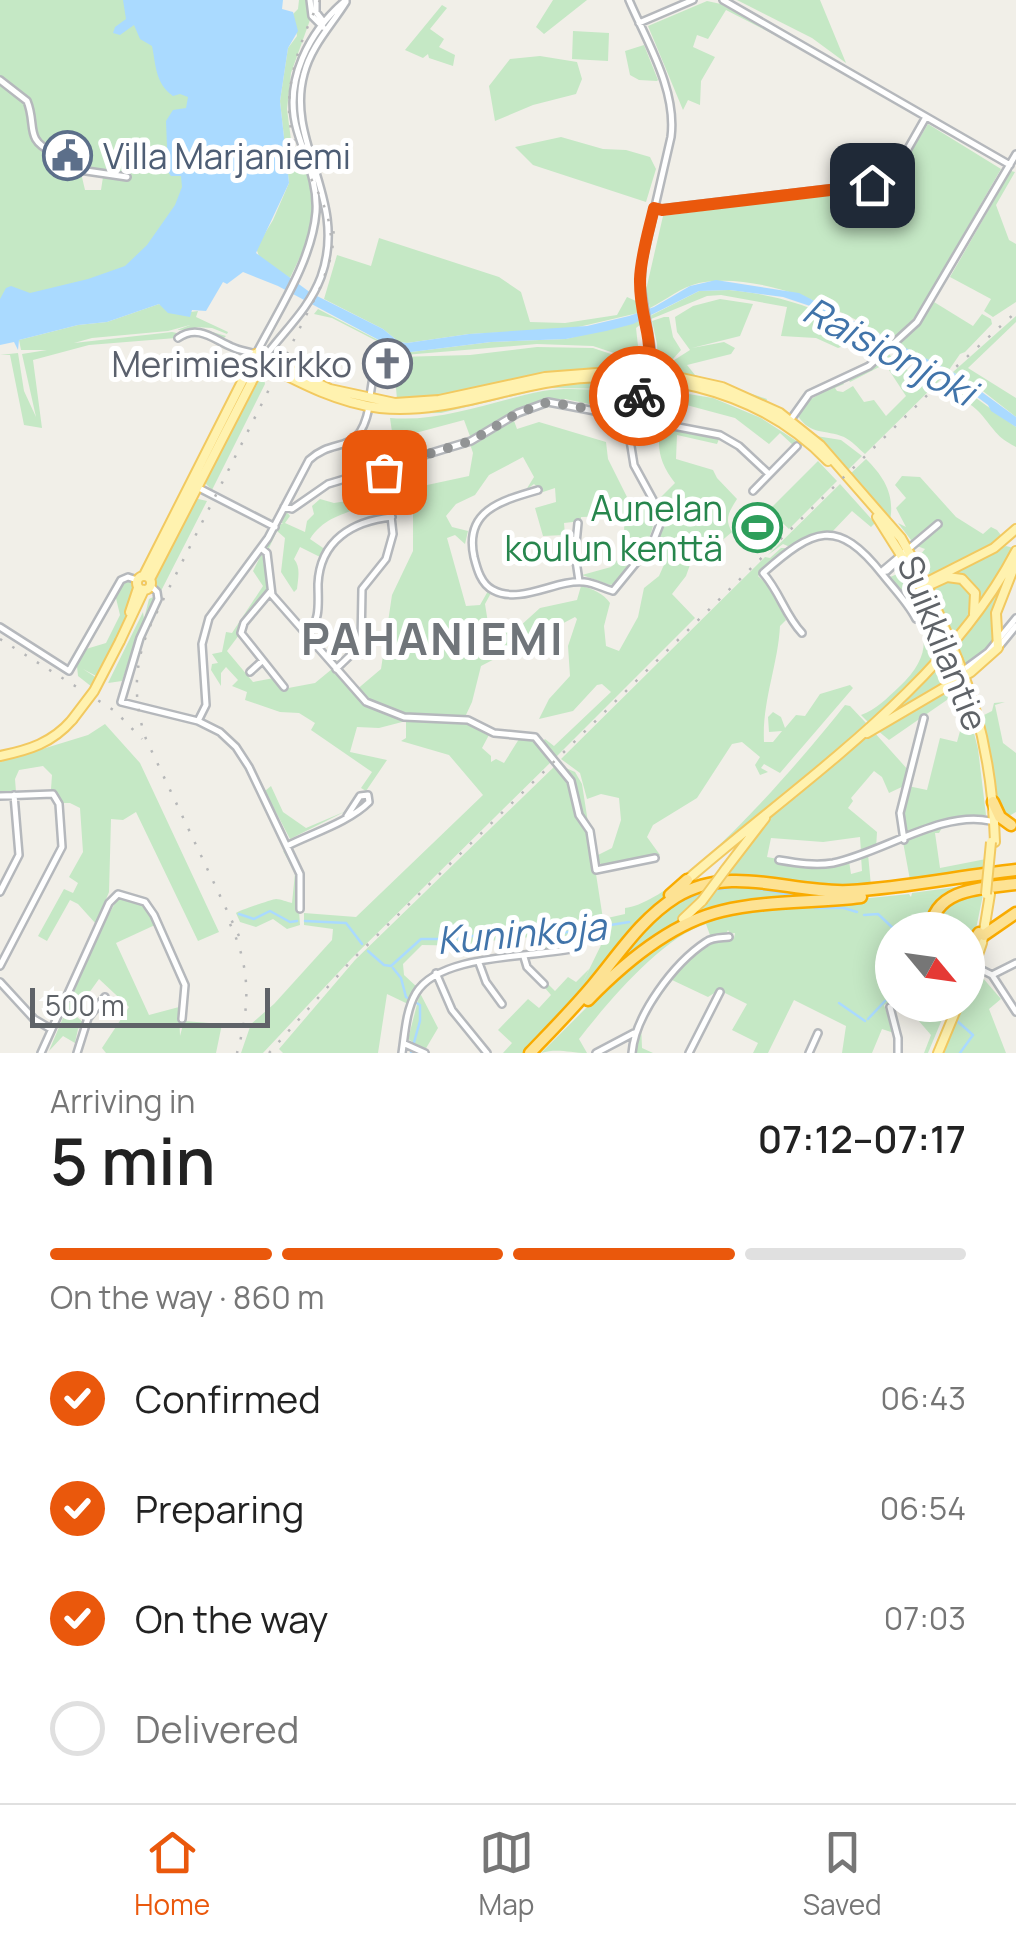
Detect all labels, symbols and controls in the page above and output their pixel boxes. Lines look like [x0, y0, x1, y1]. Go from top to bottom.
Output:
public building icon: Villa Marjaniemi [42, 130, 94, 182]
place label: Villa Marjaniemi [103, 132, 351, 180]
pin [830, 143, 915, 228]
icon: home [845, 158, 900, 213]
water label: Raisionjoki [795, 283, 989, 419]
church icon: Merimieskirkko [361, 338, 413, 390]
place label: Merimieskirkko [111, 340, 352, 388]
courier [589, 346, 689, 446]
icon: bike [612, 369, 667, 424]
pin [342, 430, 427, 515]
icon: bag [357, 445, 412, 500]
place label: Aunelan koulun kenttä [505, 484, 723, 572]
sports icon: Aunelan koulun kenttä [732, 502, 784, 554]
street label: Suikkilantie [886, 548, 1000, 738]
district label: PAHANIEMI [301, 607, 565, 669]
water label: Kuninkoja [434, 899, 610, 965]
north arrow [875, 912, 985, 1022]
map controls [875, 912, 985, 1022]
scale bar [30, 983, 270, 1028]
text: 500 m [45, 986, 125, 1024]
text: Arriving in [50, 1079, 195, 1123]
text: 07:12–07:17 [758, 1112, 966, 1164]
text: 5 min [50, 1116, 215, 1205]
text: On the way · 860 m [50, 1275, 324, 1319]
icon: check [50, 1371, 105, 1426]
text: Confirmed [135, 1372, 321, 1424]
text: 06:43 [880, 1376, 966, 1420]
icon: check [50, 1481, 105, 1536]
text: Preparing [135, 1482, 304, 1534]
text: 06:54 [880, 1486, 966, 1530]
icon: check [50, 1591, 105, 1646]
text: On the way [135, 1592, 328, 1644]
text: 07:03 [884, 1596, 966, 1640]
text: Delivered [135, 1702, 299, 1754]
tab: Home [134, 1825, 210, 1923]
tab: Map [479, 1825, 534, 1923]
tab: Saved [803, 1825, 882, 1923]

